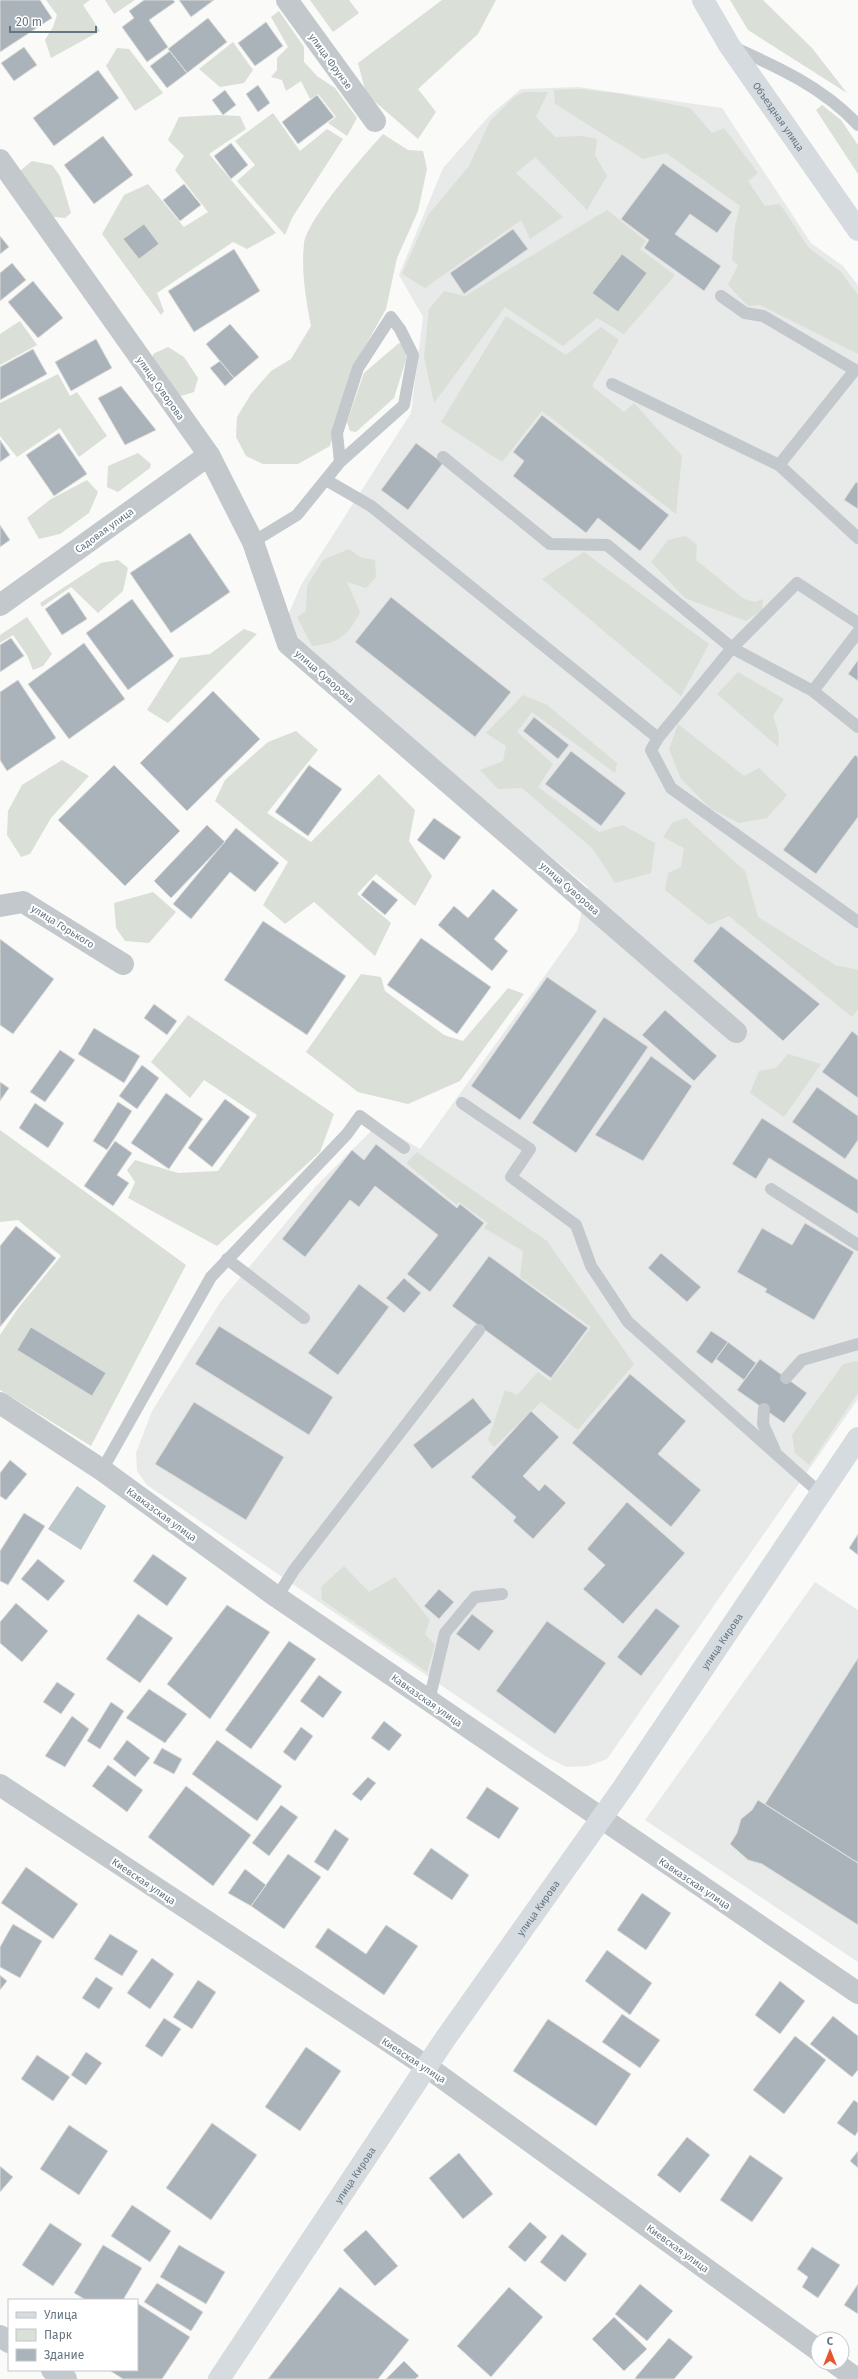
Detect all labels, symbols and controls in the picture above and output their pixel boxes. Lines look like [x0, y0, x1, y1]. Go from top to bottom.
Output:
scale bar [10, 8, 96, 34]
text: 20 m [16, 15, 42, 29]
street label: улица Фрунзе [306, 31, 354, 92]
street label: Объездная улица [750, 80, 806, 154]
street label: улица Суворова [134, 355, 187, 423]
street label: Садовая улица [73, 506, 136, 556]
street label: улица Суворова [292, 648, 356, 706]
street label: улица Суворова [537, 860, 601, 918]
street label: улица Горького [29, 903, 96, 951]
street label: Кавказская улица [124, 1485, 199, 1544]
street label: улица Кирова [699, 1611, 746, 1672]
street label: Кавказская улица [389, 1672, 464, 1730]
street label: Кавказская улица [656, 1855, 732, 1912]
street label: Киевская улица [109, 1856, 178, 1908]
street label: улица Кирова [515, 1878, 563, 1939]
street label: Киевская улица [379, 2036, 448, 2086]
street label: улица Кирова [332, 2145, 379, 2206]
street label: Киевская улица [644, 2222, 711, 2275]
legend [8, 2299, 138, 2371]
text: Улица [44, 2308, 78, 2322]
text: Парк [44, 2328, 73, 2342]
north arrow [810, 2331, 850, 2371]
text: С [827, 2335, 834, 2348]
text: Здание [44, 2348, 84, 2362]

